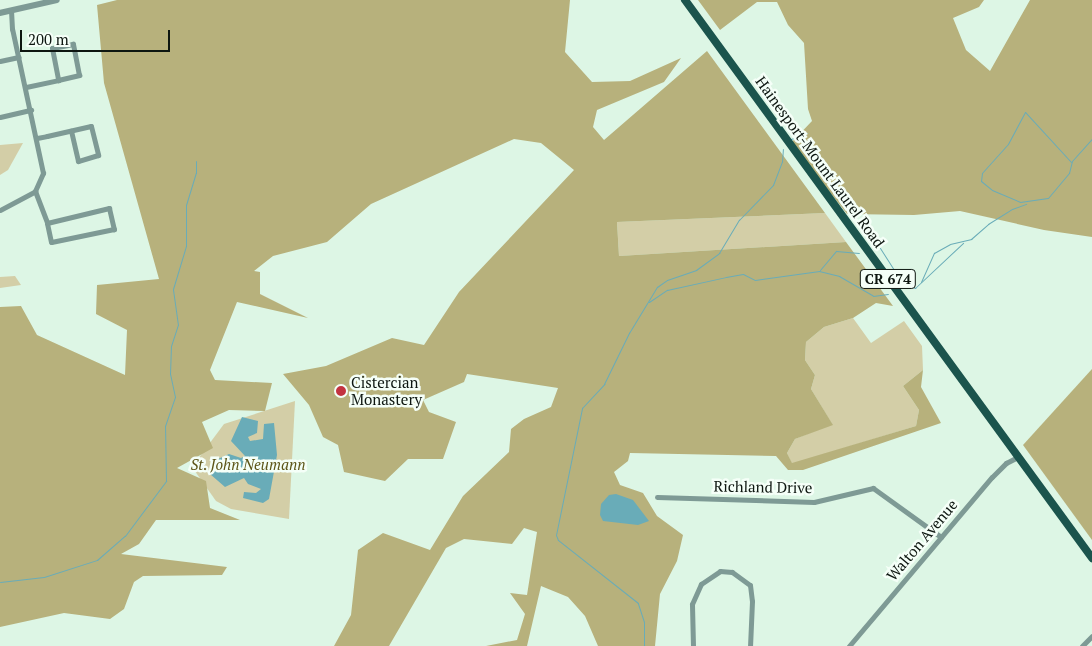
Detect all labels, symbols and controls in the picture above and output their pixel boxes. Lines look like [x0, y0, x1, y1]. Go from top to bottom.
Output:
scale bar [22, 20, 172, 52]
text: 200 m [28, 29, 69, 49]
street label: Hainesport-Mount Laurel Road [752, 73, 888, 251]
road number: CR 674 [859, 268, 917, 290]
place label: Cistercian Monastery [351, 373, 422, 408]
marker: Cistercian Monastery [335, 385, 347, 397]
park label: St. John Neumann [190, 456, 306, 474]
street label: Richland Drive [714, 477, 812, 497]
street label: Walton Avenue [883, 496, 961, 584]

